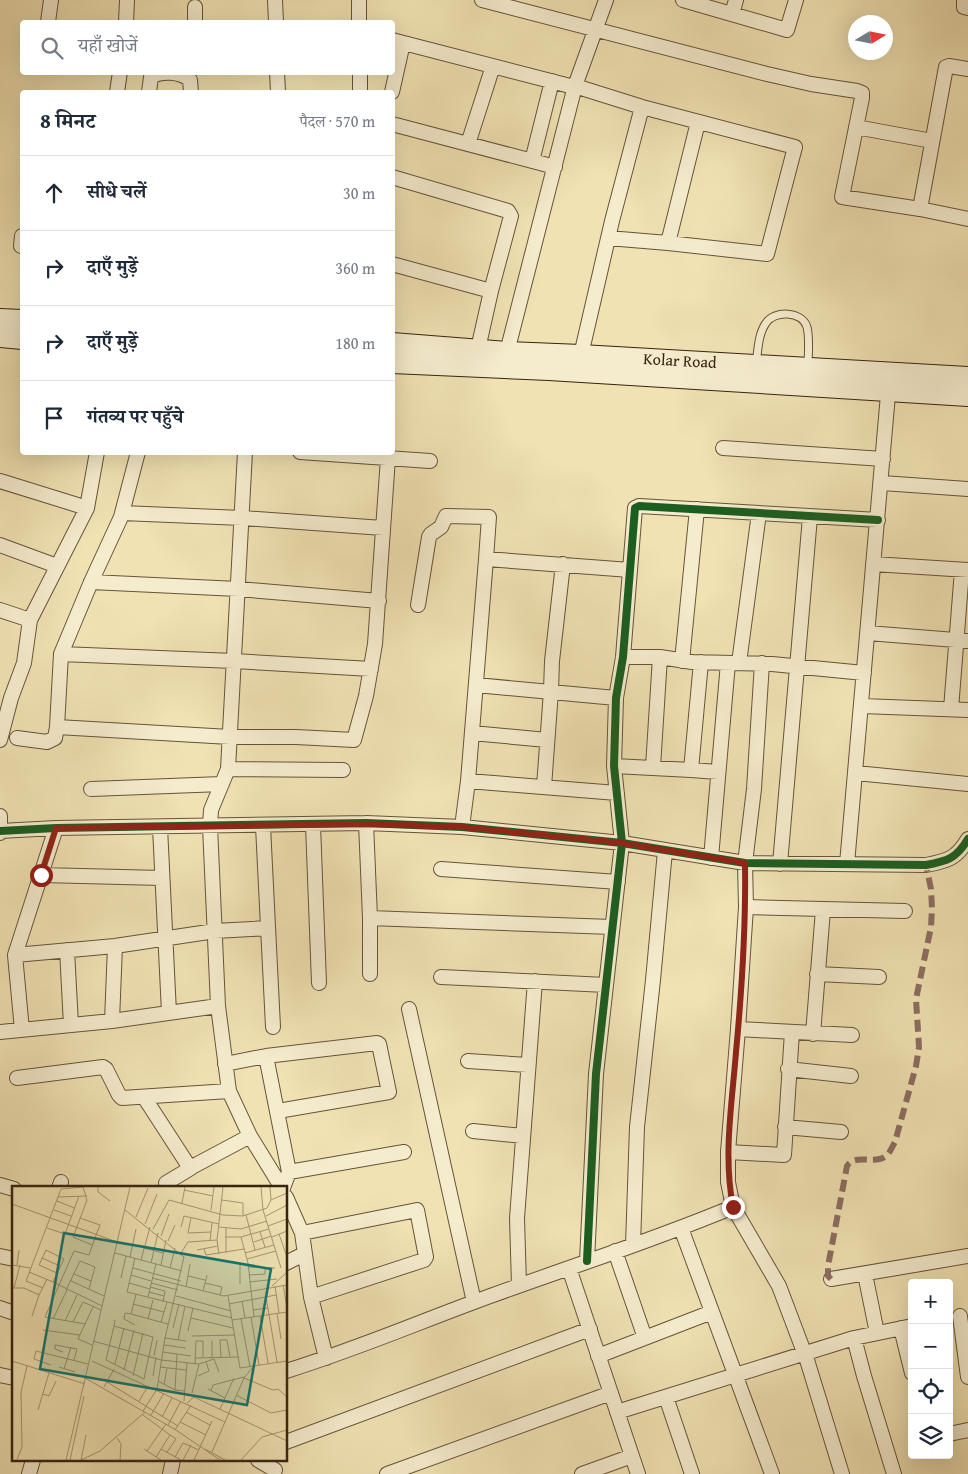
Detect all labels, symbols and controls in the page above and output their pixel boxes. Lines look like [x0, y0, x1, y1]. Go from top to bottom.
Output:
north arrow [848, 15, 893, 60]
search box [20, 20, 395, 75]
text: यहाँ खोजें [78, 31, 138, 59]
icon: search [38, 34, 66, 62]
text: 8 मिनट [40, 105, 95, 136]
text: पैदल · 570 m [299, 109, 375, 133]
text: सीधे चलें [87, 177, 146, 205]
icon: ahead [40, 179, 68, 207]
text: 30 m [343, 181, 375, 205]
text: दाएँ मुड़ें [87, 252, 138, 280]
icon: right [40, 254, 68, 282]
text: 360 m [335, 256, 375, 280]
text: दाएँ मुड़ें [87, 327, 138, 355]
icon: right [40, 329, 68, 357]
text: 180 m [335, 331, 375, 355]
street label: Kolar Road [643, 346, 718, 374]
text: गंतव्य पर पहुँचे [87, 402, 183, 430]
icon: arrive [40, 404, 68, 432]
route start [30, 864, 53, 887]
inset map [12, 1186, 288, 1462]
route end [722, 1196, 745, 1219]
map controls [908, 1279, 953, 1459]
button: + [908, 1279, 953, 1324]
button: − [908, 1324, 953, 1369]
button: locate [908, 1369, 953, 1414]
button: layers [908, 1414, 953, 1459]

